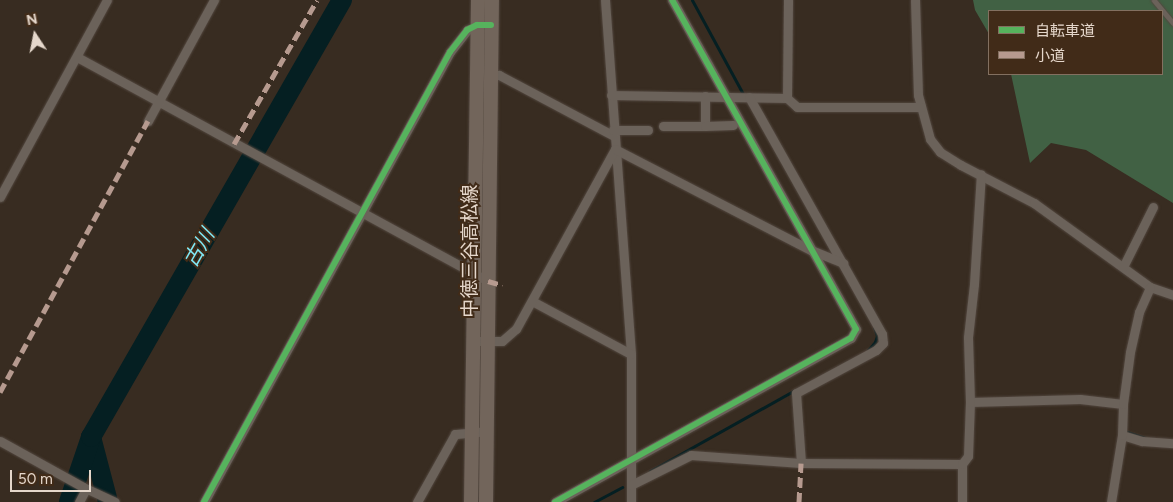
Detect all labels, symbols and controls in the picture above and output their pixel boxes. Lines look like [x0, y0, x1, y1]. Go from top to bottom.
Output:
north arrow [10, 10, 60, 60]
text: N [25, 10, 39, 29]
legend [988, 10, 1163, 75]
text: 自転車道 [1035, 22, 1095, 40]
text: 小道 [1035, 47, 1065, 65]
street label: 中徳三谷高松線 [459, 185, 481, 317]
water label: 古川 [179, 225, 219, 271]
scale bar [12, 460, 94, 492]
text: 50 m [18, 470, 53, 488]

